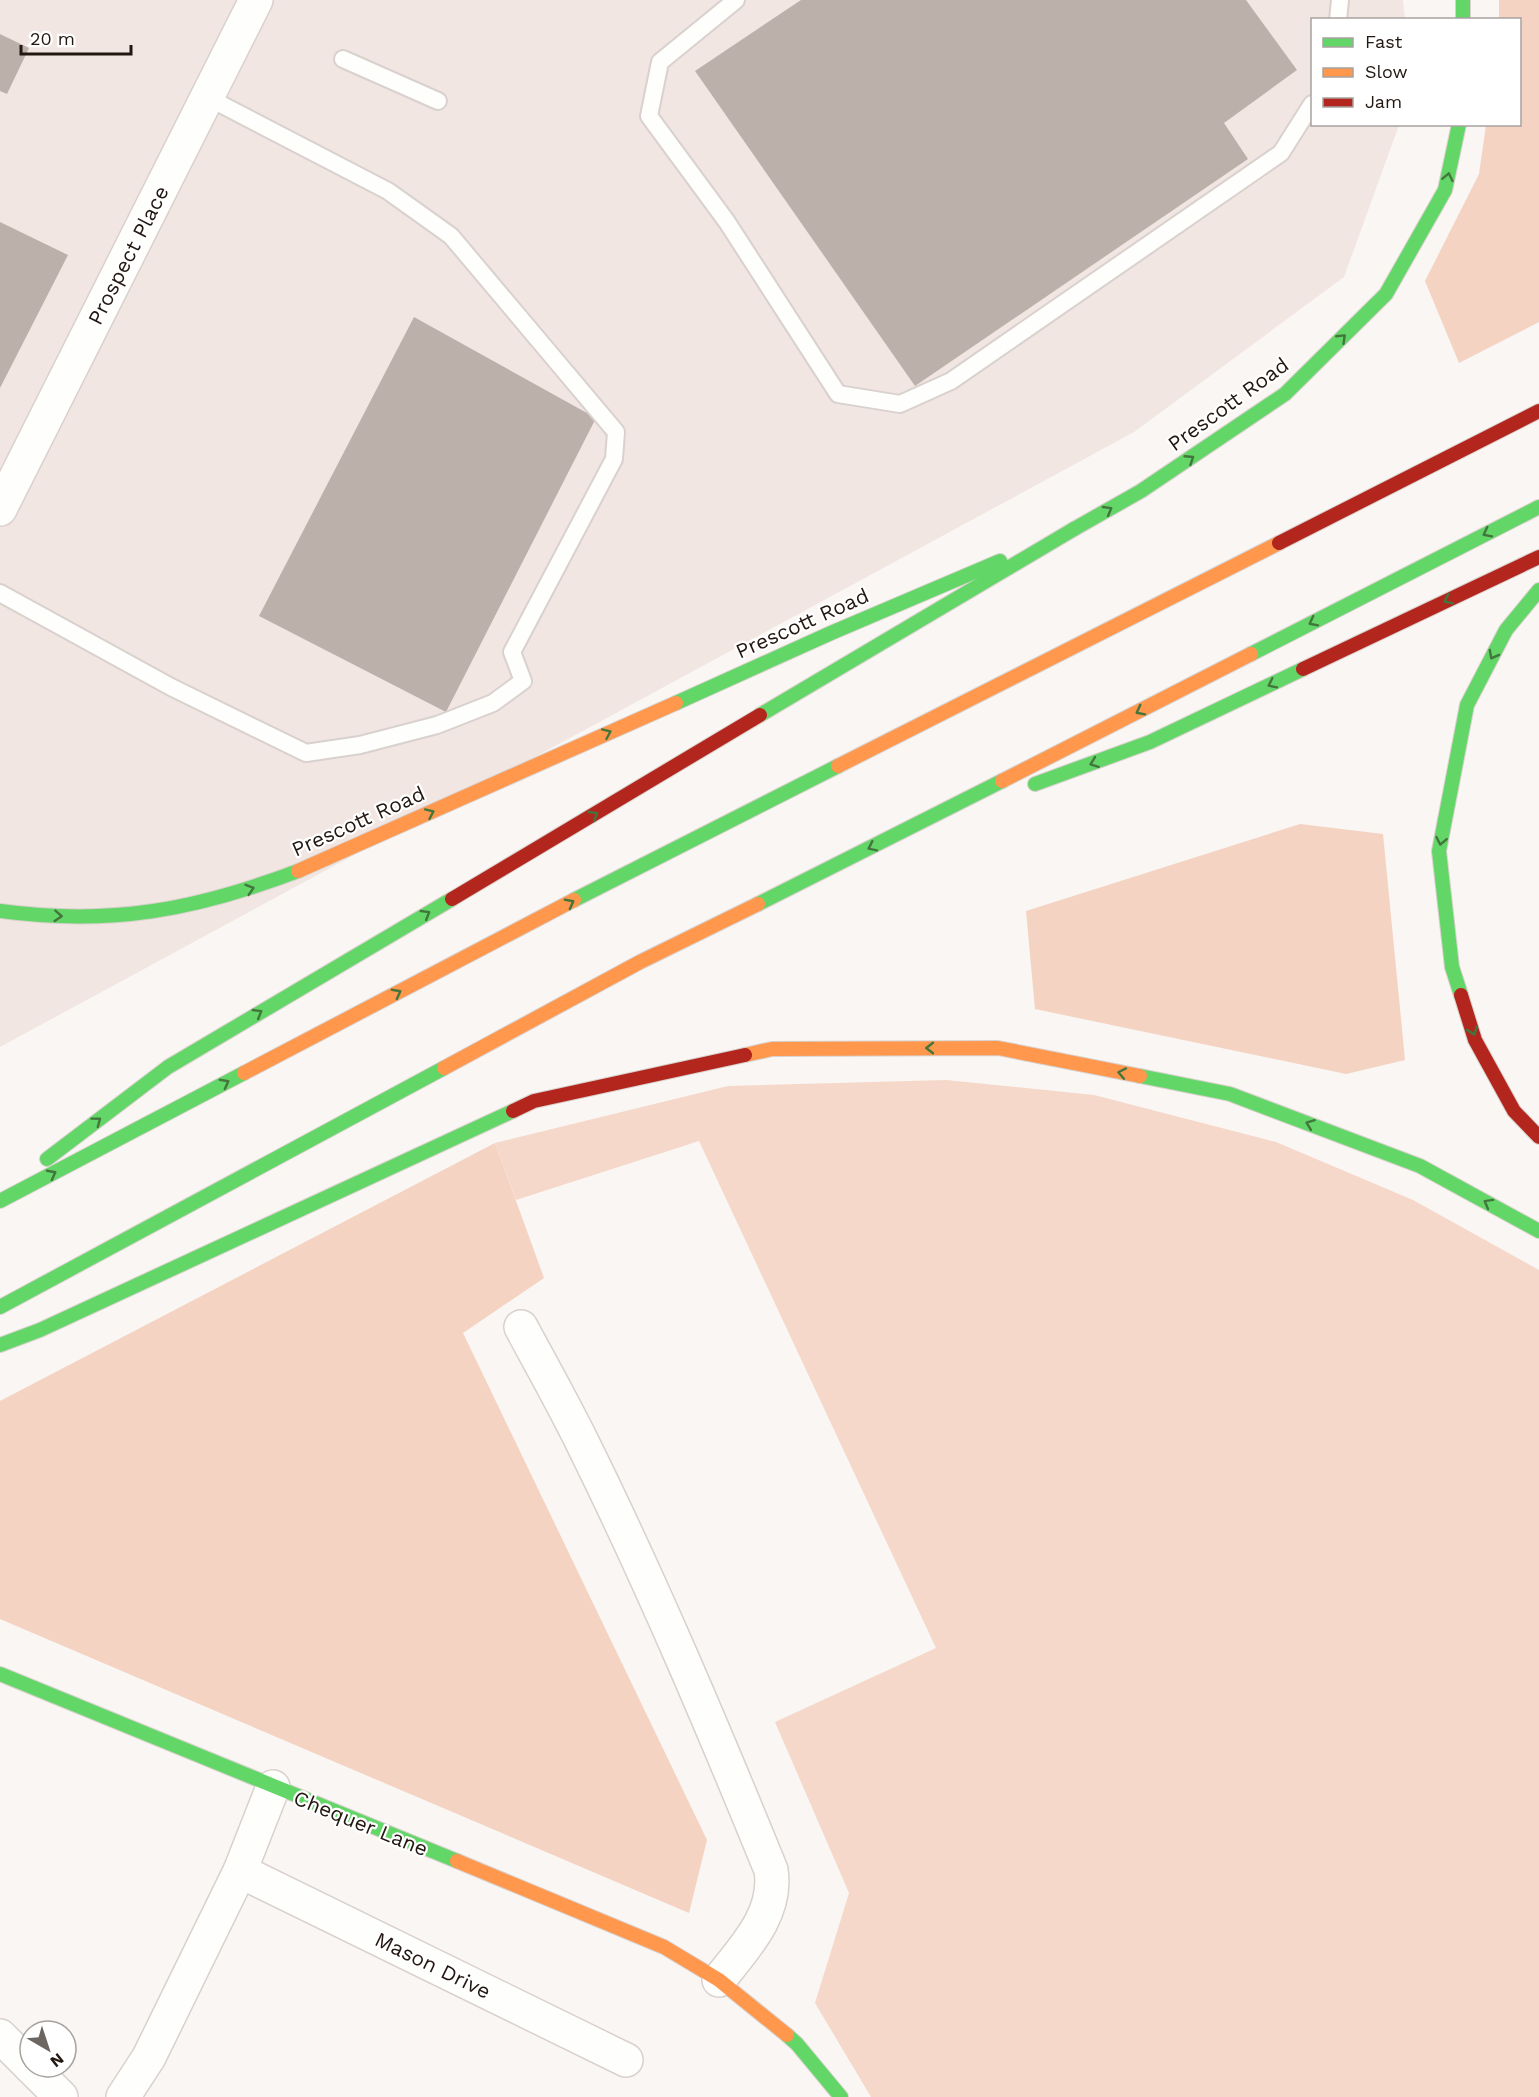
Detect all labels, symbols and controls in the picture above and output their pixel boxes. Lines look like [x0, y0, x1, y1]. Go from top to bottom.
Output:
scale bar [21, 18, 130, 56]
legend [1311, 18, 1521, 126]
text: 20 m [30, 28, 75, 49]
text: Fast [1365, 31, 1403, 52]
text: Slow [1365, 61, 1408, 82]
text: Jam [1365, 91, 1402, 112]
one-way arrow [1441, 173, 1454, 183]
street label: Prospect Place [82, 181, 174, 329]
one-way arrow [1336, 334, 1346, 345]
street label: Prescott Road [1163, 352, 1293, 456]
one-way arrow [1184, 456, 1195, 467]
one-way arrow [1102, 506, 1112, 517]
one-way arrow [1482, 526, 1493, 538]
street label: Prescott Road [732, 582, 872, 664]
one-way arrow [1444, 593, 1455, 605]
one-way arrow [1309, 615, 1320, 626]
one-way arrow [1489, 648, 1500, 659]
one-way arrow [1268, 677, 1279, 689]
one-way arrow [1135, 704, 1146, 715]
one-way arrow [601, 728, 612, 740]
one-way arrow [1089, 755, 1100, 768]
street label: Prescott Road [288, 780, 428, 862]
one-way arrow [423, 808, 434, 820]
one-way arrow [588, 811, 598, 822]
one-way arrow [1435, 835, 1448, 845]
one-way arrow [868, 839, 879, 851]
one-way arrow [244, 883, 255, 896]
one-way arrow [564, 898, 575, 910]
one-way arrow [54, 909, 63, 922]
one-way arrow [420, 910, 430, 921]
one-way arrow [391, 989, 402, 1000]
one-way arrow [252, 1009, 262, 1021]
one-way arrow [1465, 1026, 1478, 1036]
one-way arrow [925, 1042, 934, 1055]
one-way arrow [1118, 1067, 1128, 1080]
one-way arrow [218, 1079, 229, 1091]
one-way arrow [90, 1118, 101, 1129]
one-way arrow [1305, 1119, 1316, 1131]
one-way arrow [46, 1170, 56, 1181]
one-way arrow [1483, 1199, 1494, 1210]
street label: Chequer Lane [290, 1785, 432, 1861]
street label: Mason Drive [371, 1926, 495, 2004]
north arrow [18, 2019, 78, 2079]
text: N [47, 2049, 68, 2071]

